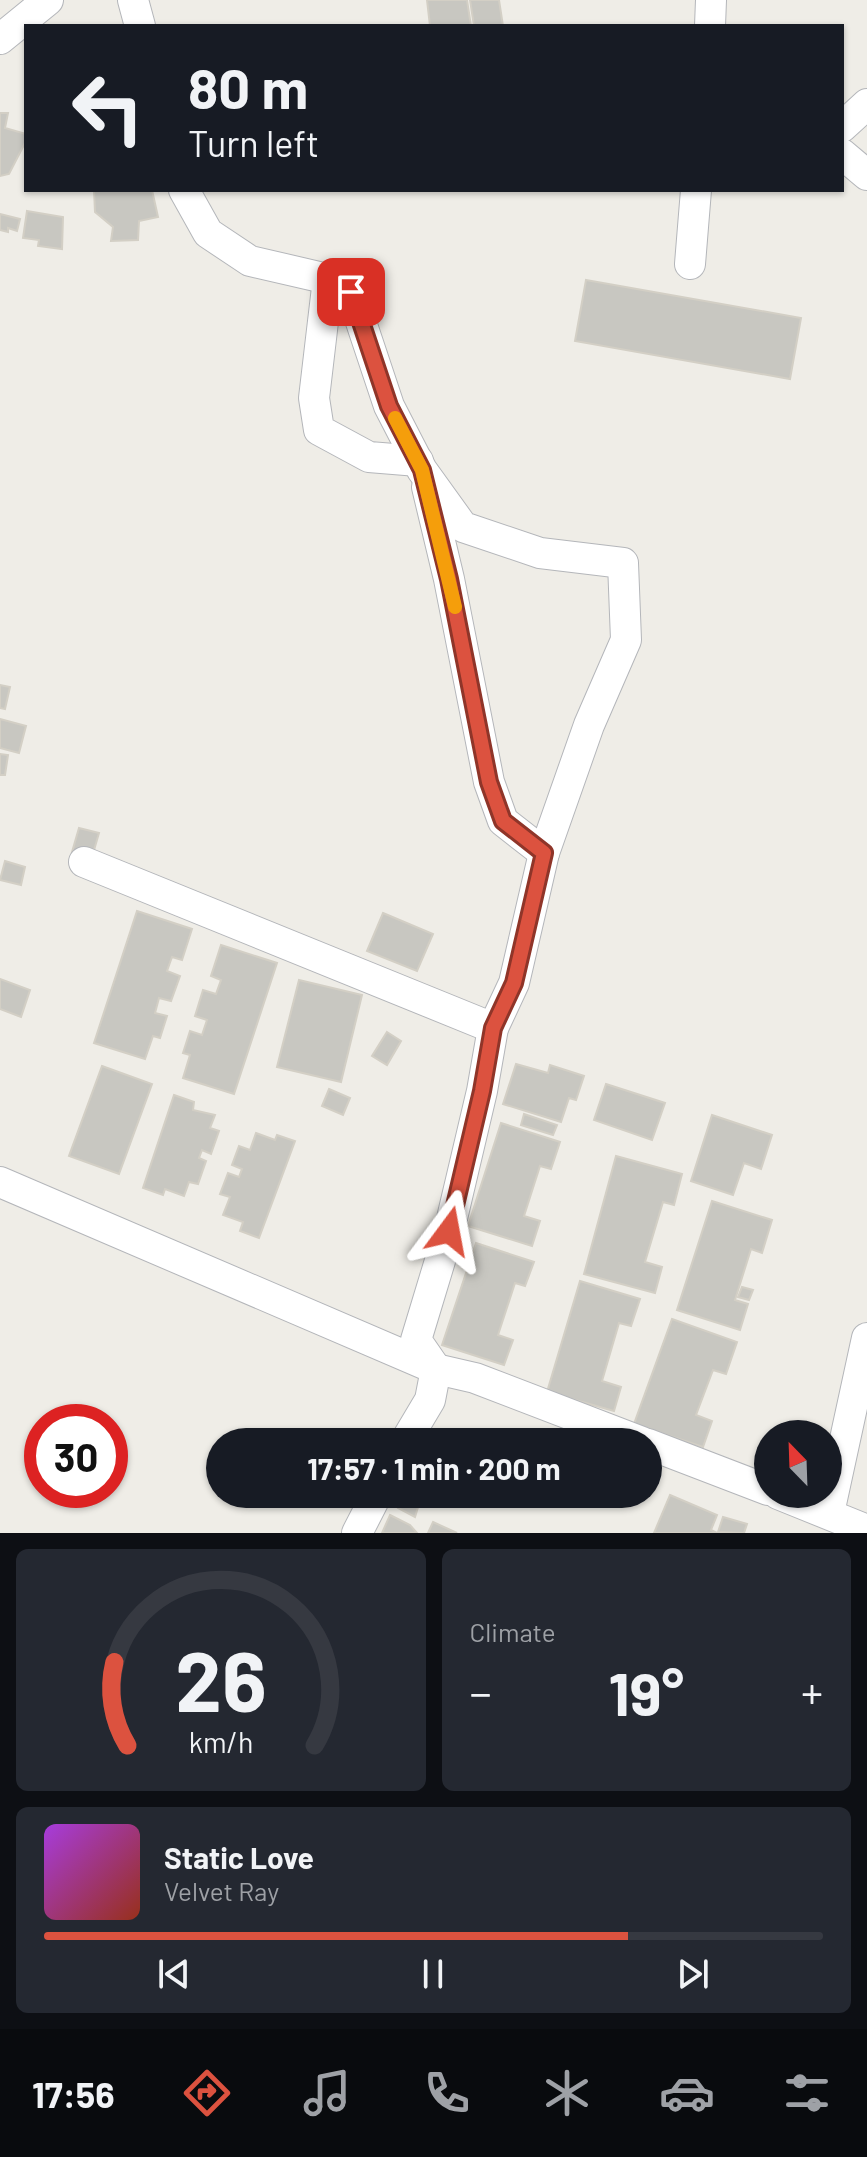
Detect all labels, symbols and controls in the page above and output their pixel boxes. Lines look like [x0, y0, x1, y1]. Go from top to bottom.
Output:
text: 80 m [188, 53, 308, 120]
icon: left [56, 56, 160, 160]
text: Turn left [188, 121, 319, 164]
pin [317, 258, 385, 326]
icon: arrive [329, 270, 373, 314]
position arrow [407, 1189, 491, 1273]
speed limit sign: 30 [24, 1404, 128, 1508]
north arrow [754, 1420, 842, 1508]
map controls [754, 1420, 842, 1508]
text: 17:57 · 1 min · 200 m [307, 1450, 561, 1486]
text: Climate [470, 1616, 556, 1647]
text: 26 [175, 1629, 266, 1729]
text: 19° [608, 1656, 684, 1728]
text: − [470, 1665, 492, 1718]
text: + [801, 1665, 823, 1718]
text: km/h [188, 1724, 253, 1759]
text: Static Love [164, 1839, 314, 1875]
text: Velvet Ray [164, 1875, 279, 1906]
icon: previous [152, 1952, 196, 1996]
icon: pause [411, 1952, 455, 1996]
icon: next [671, 1952, 715, 1996]
icon: directions [179, 2065, 235, 2121]
icon: music [299, 2065, 355, 2121]
icon: phone [419, 2065, 475, 2121]
icon: climate [539, 2065, 595, 2121]
icon: car [659, 2065, 715, 2121]
icon: filters [779, 2065, 835, 2121]
text: 17:56 [32, 2072, 114, 2115]

